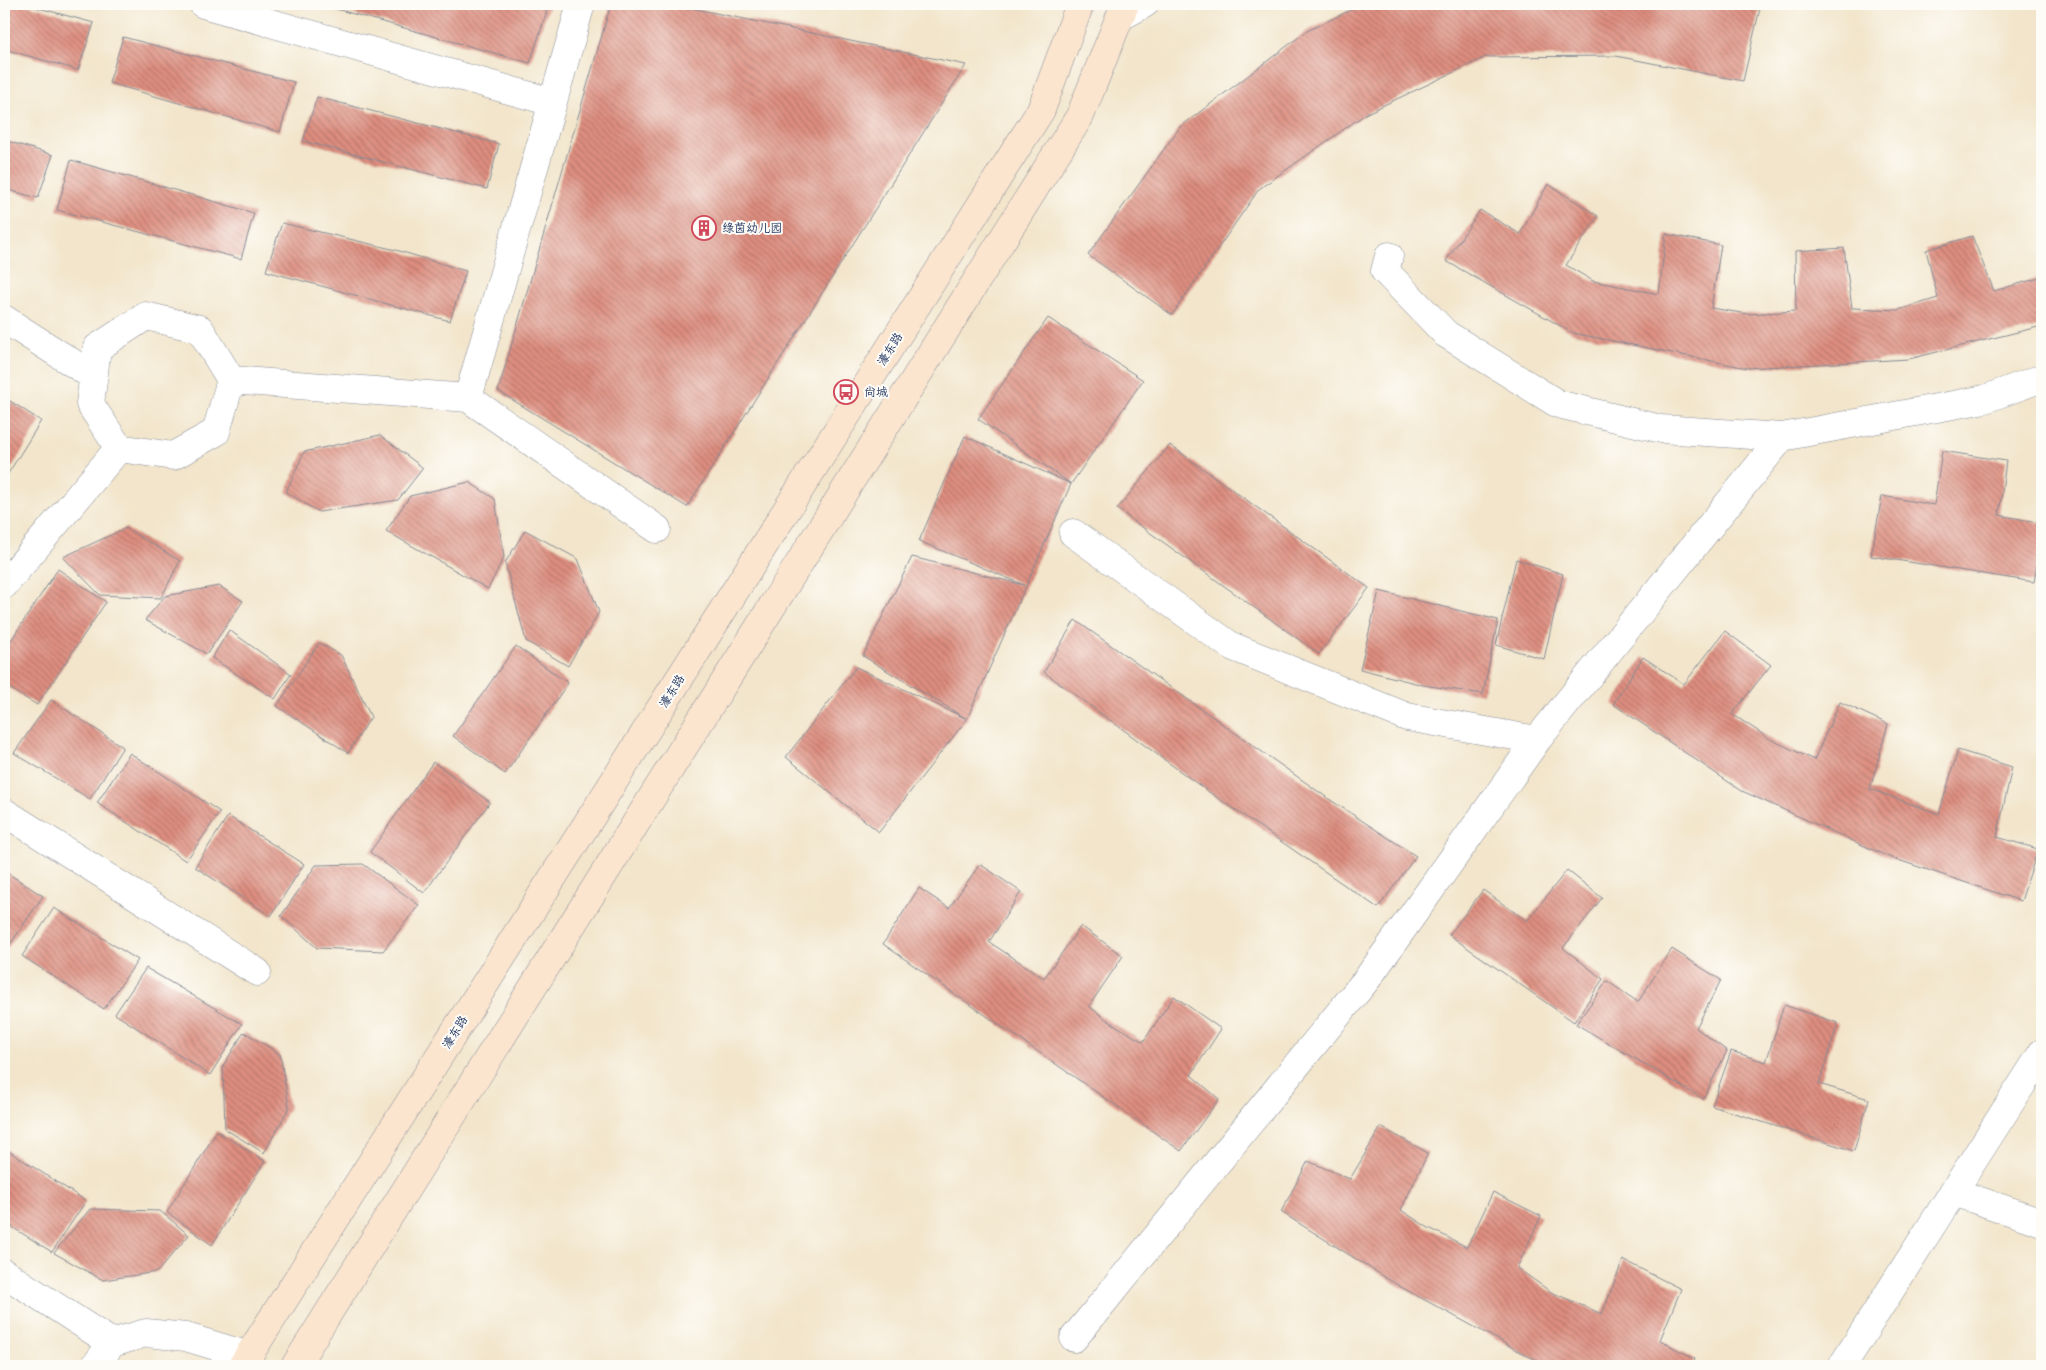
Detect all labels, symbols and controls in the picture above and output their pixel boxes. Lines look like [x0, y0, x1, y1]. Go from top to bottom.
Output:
building icon: 绿茵幼儿园 [691, 215, 717, 241]
place label: 绿茵幼儿园 [722, 220, 782, 235]
street label: 濠东路 [874, 329, 905, 368]
bus stop icon: 尚城 [833, 379, 859, 405]
place label: 尚城 [864, 384, 888, 399]
street label: 濠东路 [656, 671, 687, 710]
street label: 濠东路 [439, 1012, 470, 1051]

